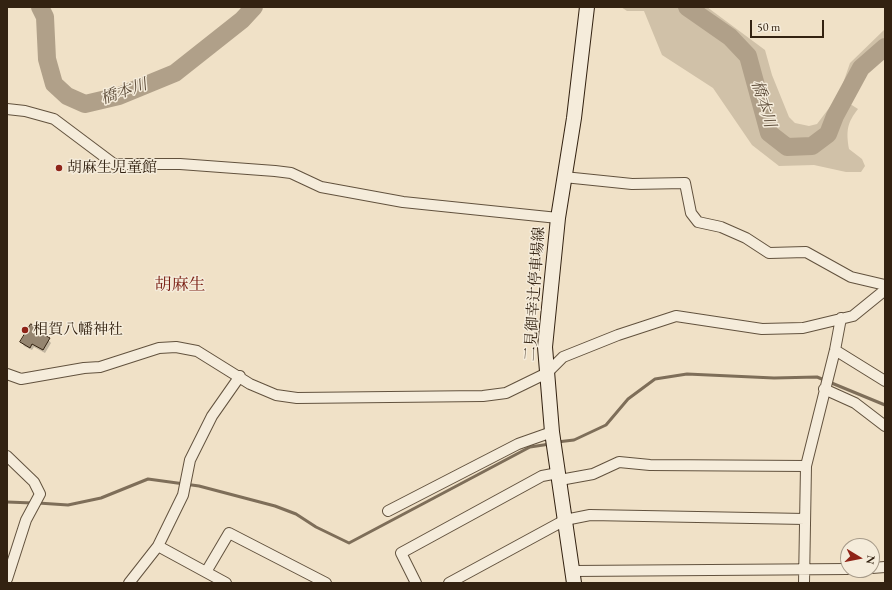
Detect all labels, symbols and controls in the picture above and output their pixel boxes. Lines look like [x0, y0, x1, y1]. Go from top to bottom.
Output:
scale bar [752, 12, 826, 38]
text: 50 m [757, 19, 780, 35]
water label: 橋本川 [98, 75, 150, 109]
water label: 橋本川 [747, 78, 779, 130]
place label: 胡麻生児童館 [67, 159, 157, 177]
marker: 胡麻生児童館 [54, 163, 64, 173]
street label: 二見御幸辻停車場線 [521, 226, 549, 362]
district label: 胡麻生 [155, 275, 205, 295]
place label: 相賀八幡神社 [33, 321, 123, 339]
marker: 相賀八幡神社 [20, 325, 30, 335]
north arrow [840, 538, 880, 578]
text: N [863, 554, 878, 566]

